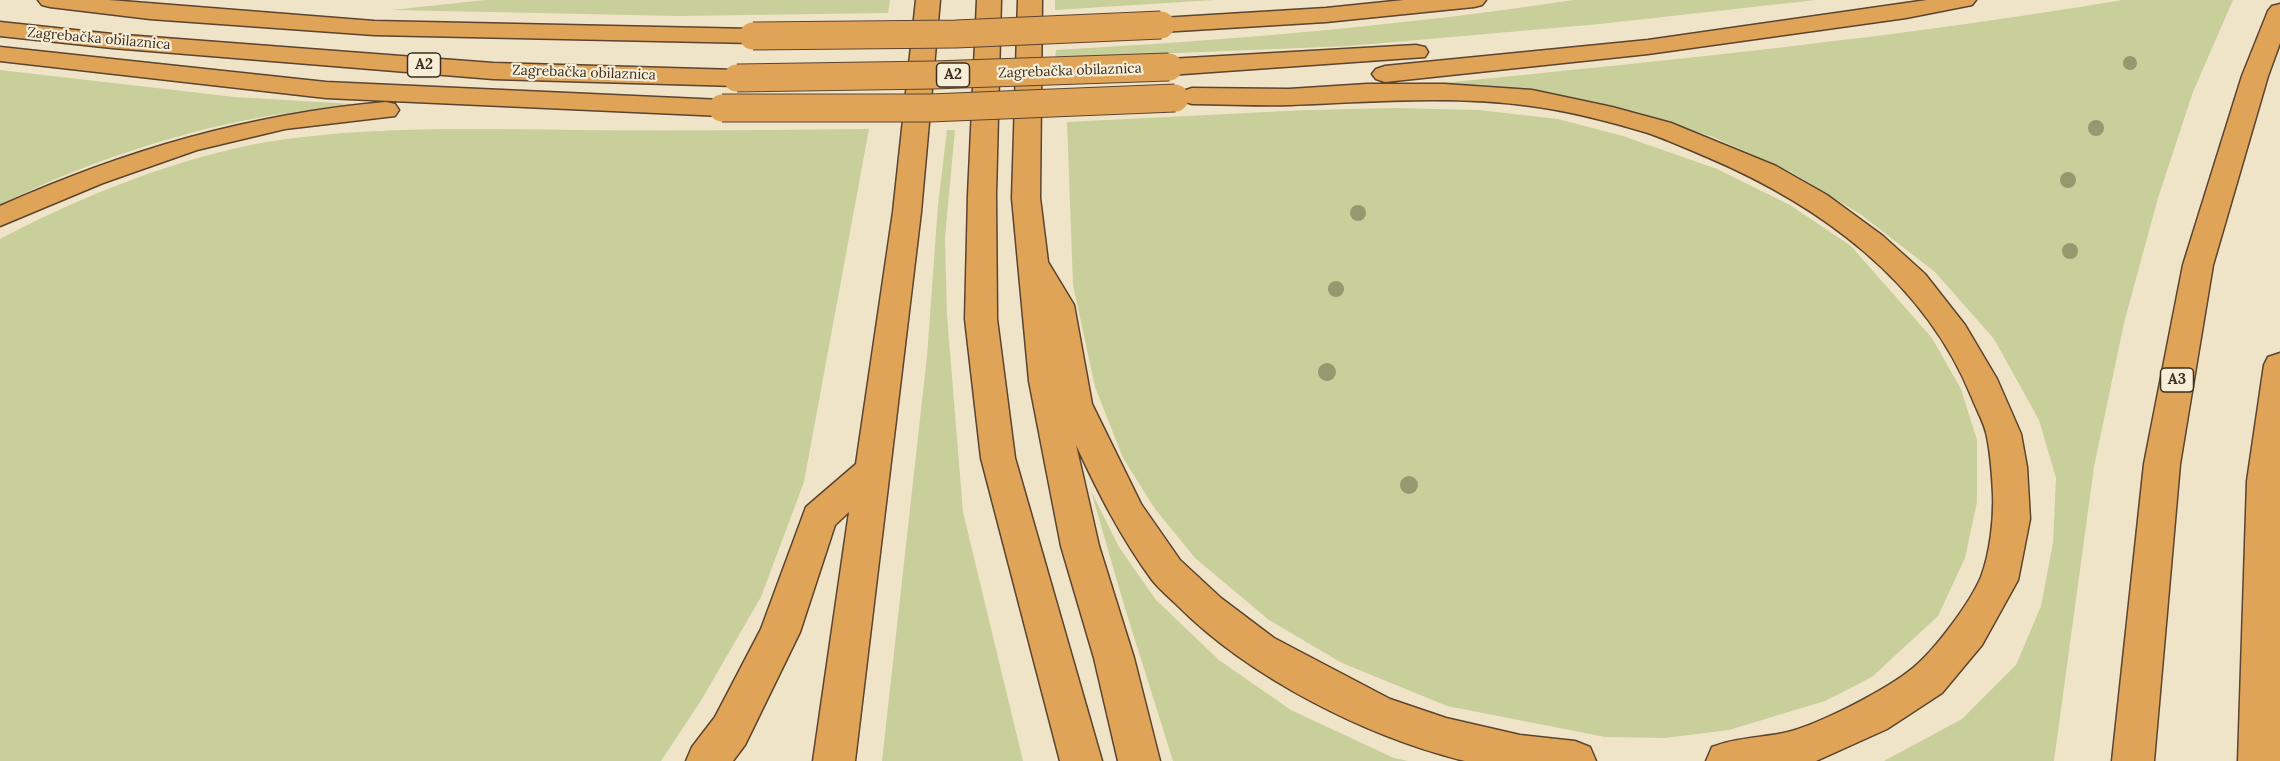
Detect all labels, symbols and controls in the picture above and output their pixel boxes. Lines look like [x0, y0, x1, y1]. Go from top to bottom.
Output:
street label: Zagrebačka obilaznica [27, 24, 171, 54]
road number: A2 [408, 53, 440, 77]
street label: Zagrebačka obilaznica [998, 60, 1142, 82]
street label: Zagrebačka obilaznica [512, 62, 656, 84]
road number: A2 [936, 63, 970, 87]
road number: A3 [2160, 368, 2194, 392]

